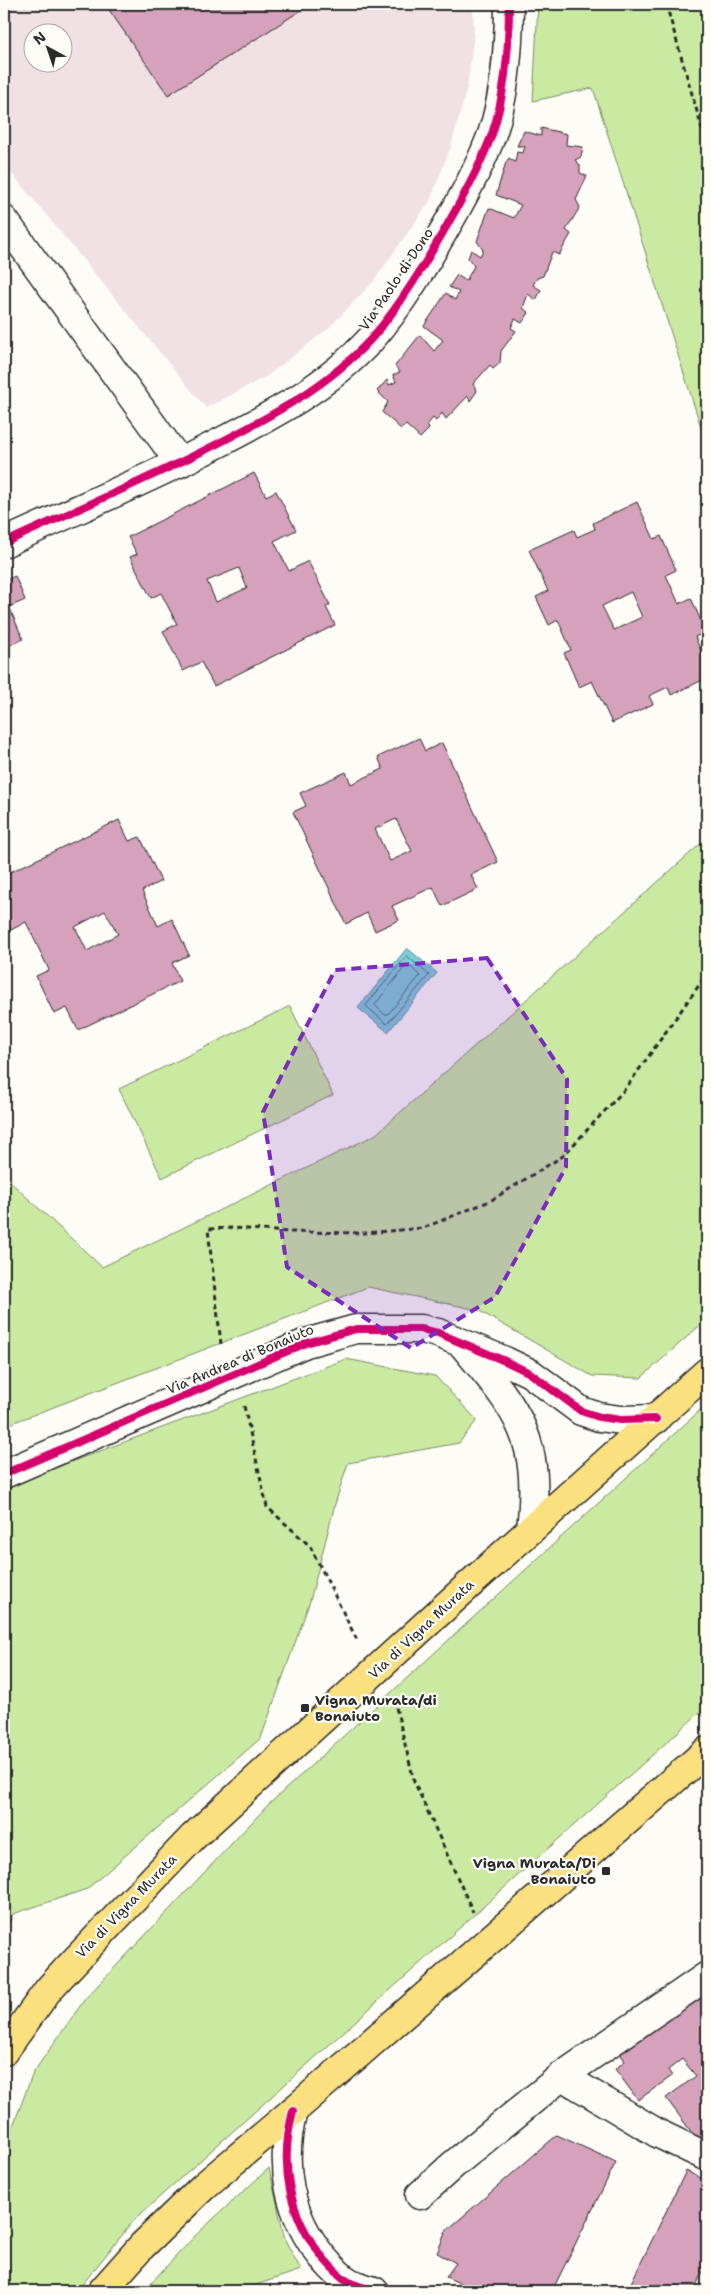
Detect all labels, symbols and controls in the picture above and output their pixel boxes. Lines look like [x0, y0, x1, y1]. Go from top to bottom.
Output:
north arrow [22, 22, 72, 72]
text: N [30, 28, 50, 49]
street label: Via Paolo di Dono [355, 224, 437, 334]
street label: Via Andrea di Bonaiuto [164, 1320, 316, 1398]
street label: Via di Vigna Murata [364, 1575, 478, 1683]
place label: Vigna Murata/di Bonaiuto [315, 1691, 437, 1725]
marker: Vigna Murata/di Bonaiuto [299, 1702, 311, 1714]
street label: Via di Vigna Murata [72, 1850, 181, 1962]
place label: Vigna Murata/Di Bonaiuto [473, 1854, 596, 1888]
marker: Vigna Murata/Di Bonaiuto [600, 1865, 612, 1877]

